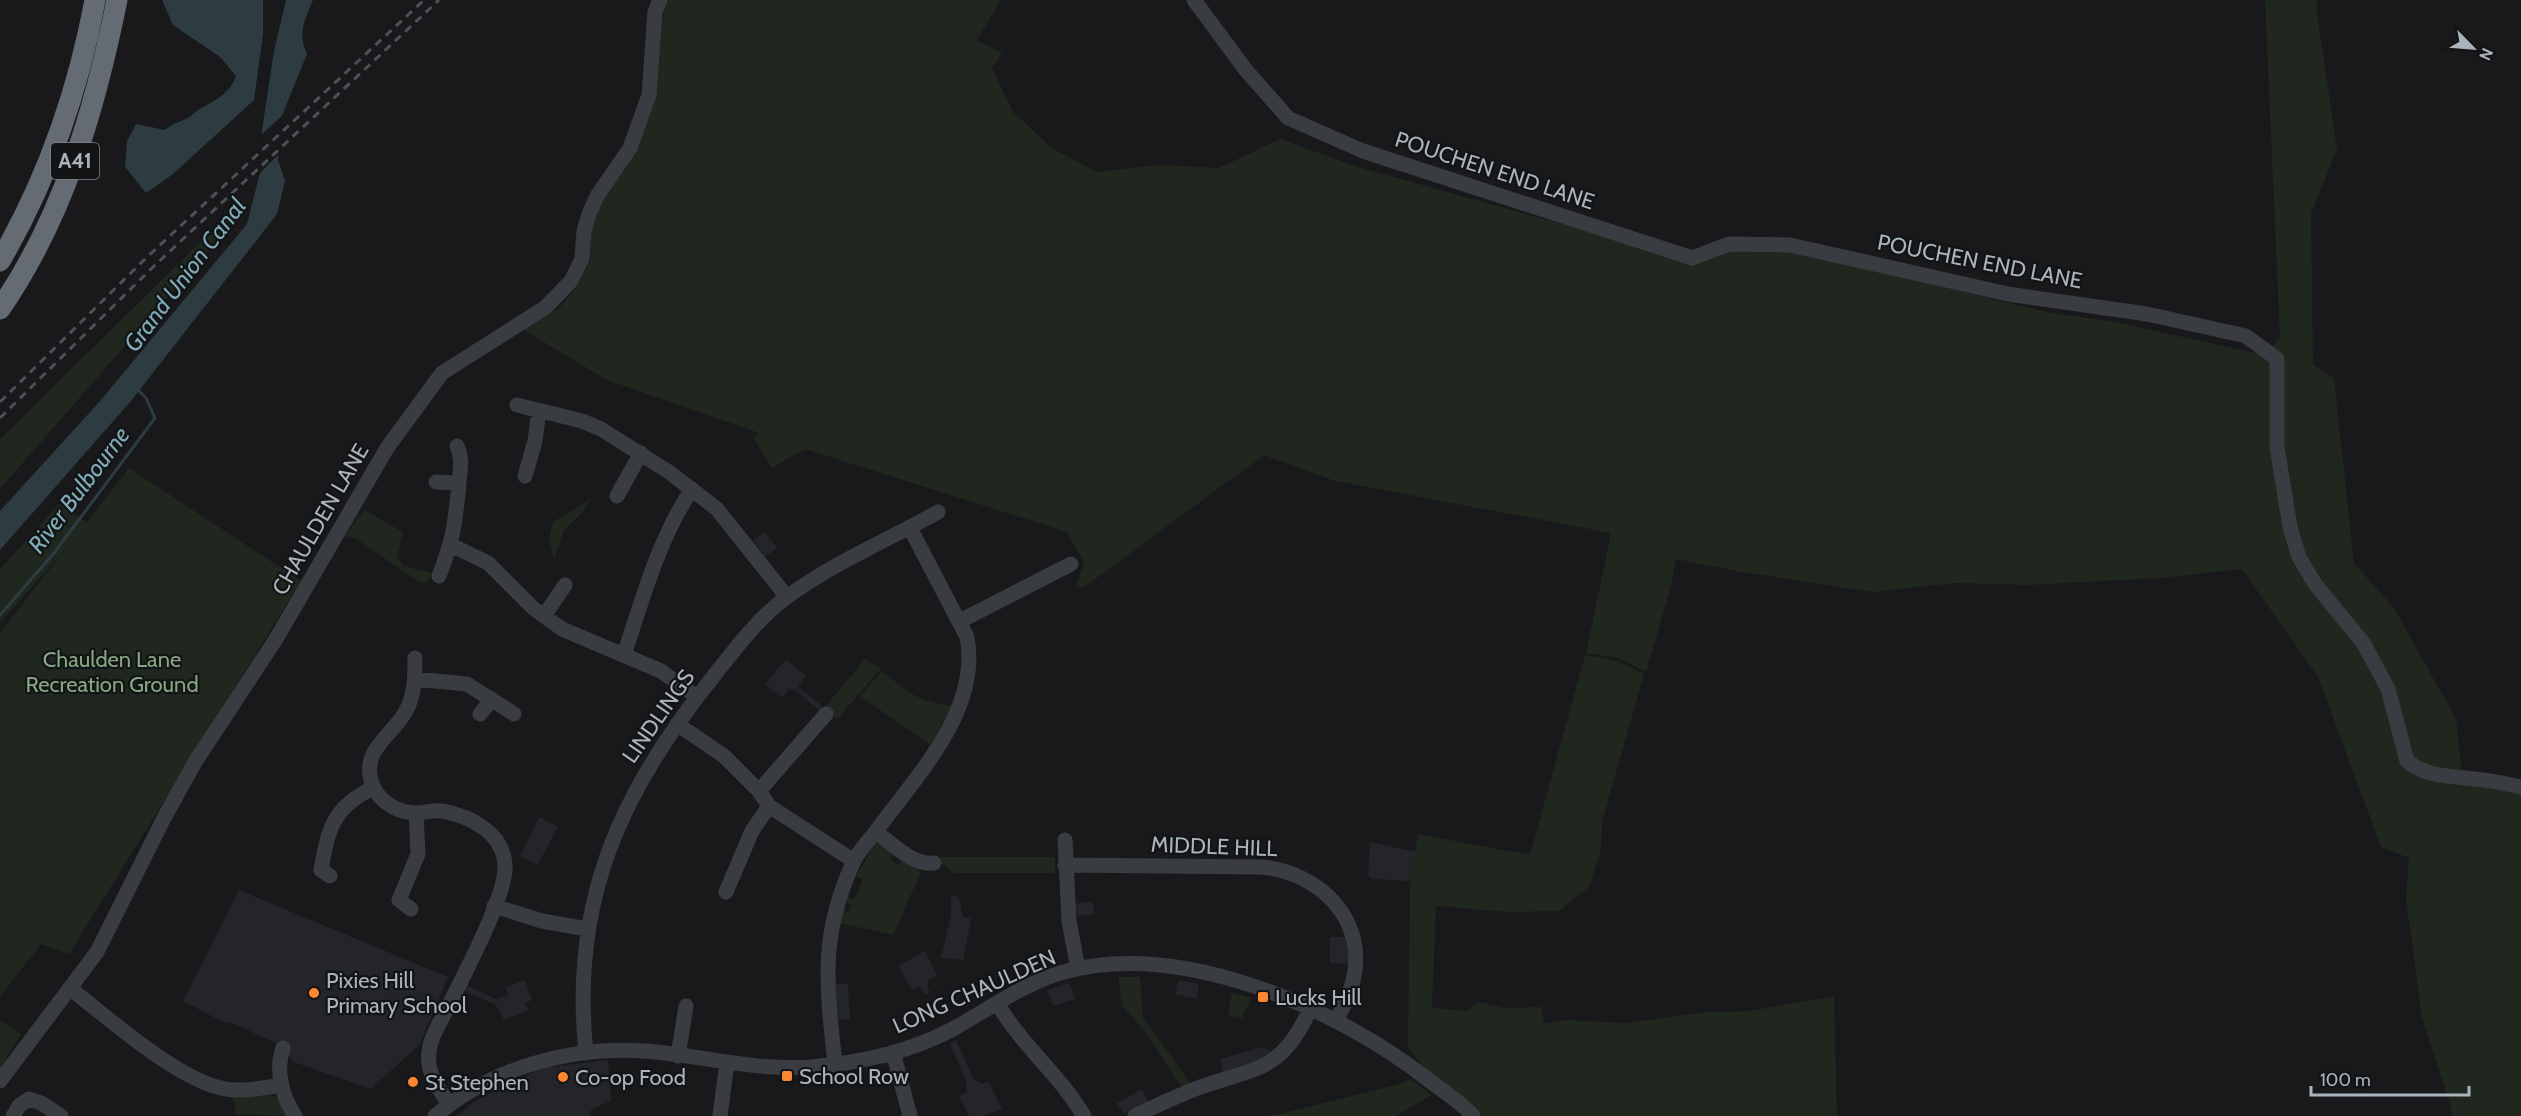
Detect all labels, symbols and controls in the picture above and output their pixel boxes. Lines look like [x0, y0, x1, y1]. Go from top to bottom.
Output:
north arrow [2443, 18, 2503, 78]
text: N [2475, 45, 2497, 63]
street label: POUCHEN END LANE [1392, 125, 1598, 215]
road number: A41 [51, 143, 99, 179]
water label: Grand Union Canal [117, 192, 252, 357]
street label: POUCHEN END LANE [1875, 228, 2085, 295]
water label: River Bulbourne [22, 421, 135, 559]
street label: CHAULDEN LANE [266, 439, 375, 600]
park label: Chaulden Lane Recreation Ground [25, 646, 199, 698]
street label: LINDLINGS [616, 664, 700, 768]
street label: MIDDLE HILL [1150, 831, 1278, 862]
street label: LONG CHAULDEN [889, 943, 1060, 1039]
place label: Pixies Hill Primary School [326, 967, 468, 1019]
place label: Lucks Hill [1275, 984, 1362, 1011]
marker: Pixies Hill Primary School [307, 986, 321, 1000]
marker: Lucks Hill [1256, 990, 1270, 1004]
scale bar [2311, 1059, 2468, 1097]
place label: School Row [799, 1063, 909, 1090]
place label: Co-op Food [575, 1064, 686, 1091]
place label: St Stephen [425, 1069, 529, 1096]
marker: School Row [780, 1069, 794, 1083]
text: 100 m [2320, 1069, 2371, 1091]
marker: Co-op Food [556, 1070, 570, 1084]
marker: St Stephen [406, 1075, 420, 1089]

